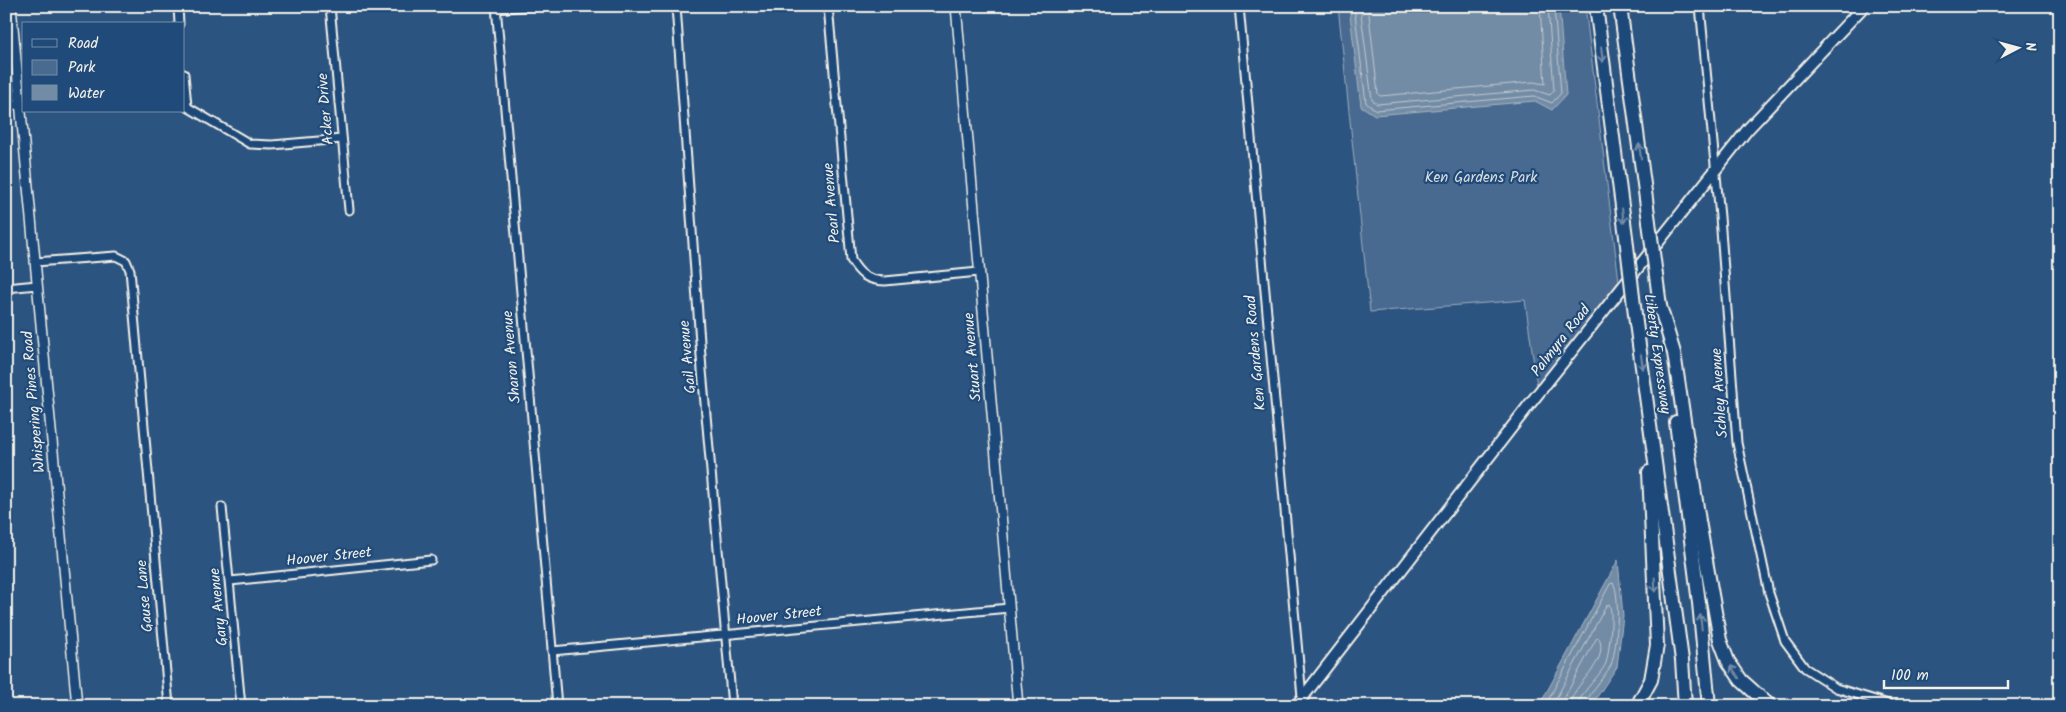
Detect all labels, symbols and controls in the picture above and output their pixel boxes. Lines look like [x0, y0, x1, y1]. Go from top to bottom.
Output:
legend [22, 22, 185, 112]
north arrow [1994, 22, 2044, 72]
text: Road [68, 32, 99, 56]
text: N [2019, 41, 2041, 52]
one-way arrow [1597, 46, 1607, 62]
text: Park [68, 56, 96, 80]
street label: Acker Drive [311, 72, 341, 146]
text: Water [68, 82, 105, 106]
one-way arrow [1634, 143, 1644, 159]
street label: Pearl Avenue [817, 161, 847, 244]
park label: Ken Gardens Park [1425, 166, 1538, 190]
one-way arrow [1618, 207, 1628, 223]
street label: Liberty Expressway [1637, 292, 1677, 417]
street label: Ken Gardens Road [1239, 294, 1273, 412]
street label: Palmyra Road [1525, 299, 1597, 382]
street label: Sharon Avenue [496, 309, 528, 404]
street label: Stuart Avenue [957, 311, 989, 402]
street label: Gail Avenue [673, 319, 703, 395]
street label: Whispering Pines Road [16, 330, 52, 474]
street label: Schley Avenue [1705, 347, 1735, 439]
one-way arrow [1637, 353, 1647, 369]
street label: Hoover Street [285, 541, 373, 573]
street label: Gause Lane [130, 559, 160, 633]
street label: Gary Avenue [203, 567, 235, 647]
one-way arrow [1651, 577, 1660, 593]
street label: Hoover Street [735, 600, 823, 632]
one-way arrow [1696, 615, 1706, 631]
scale bar [1884, 657, 2007, 689]
text: 100 m [1891, 664, 1929, 688]
one-way arrow [1730, 665, 1740, 679]

